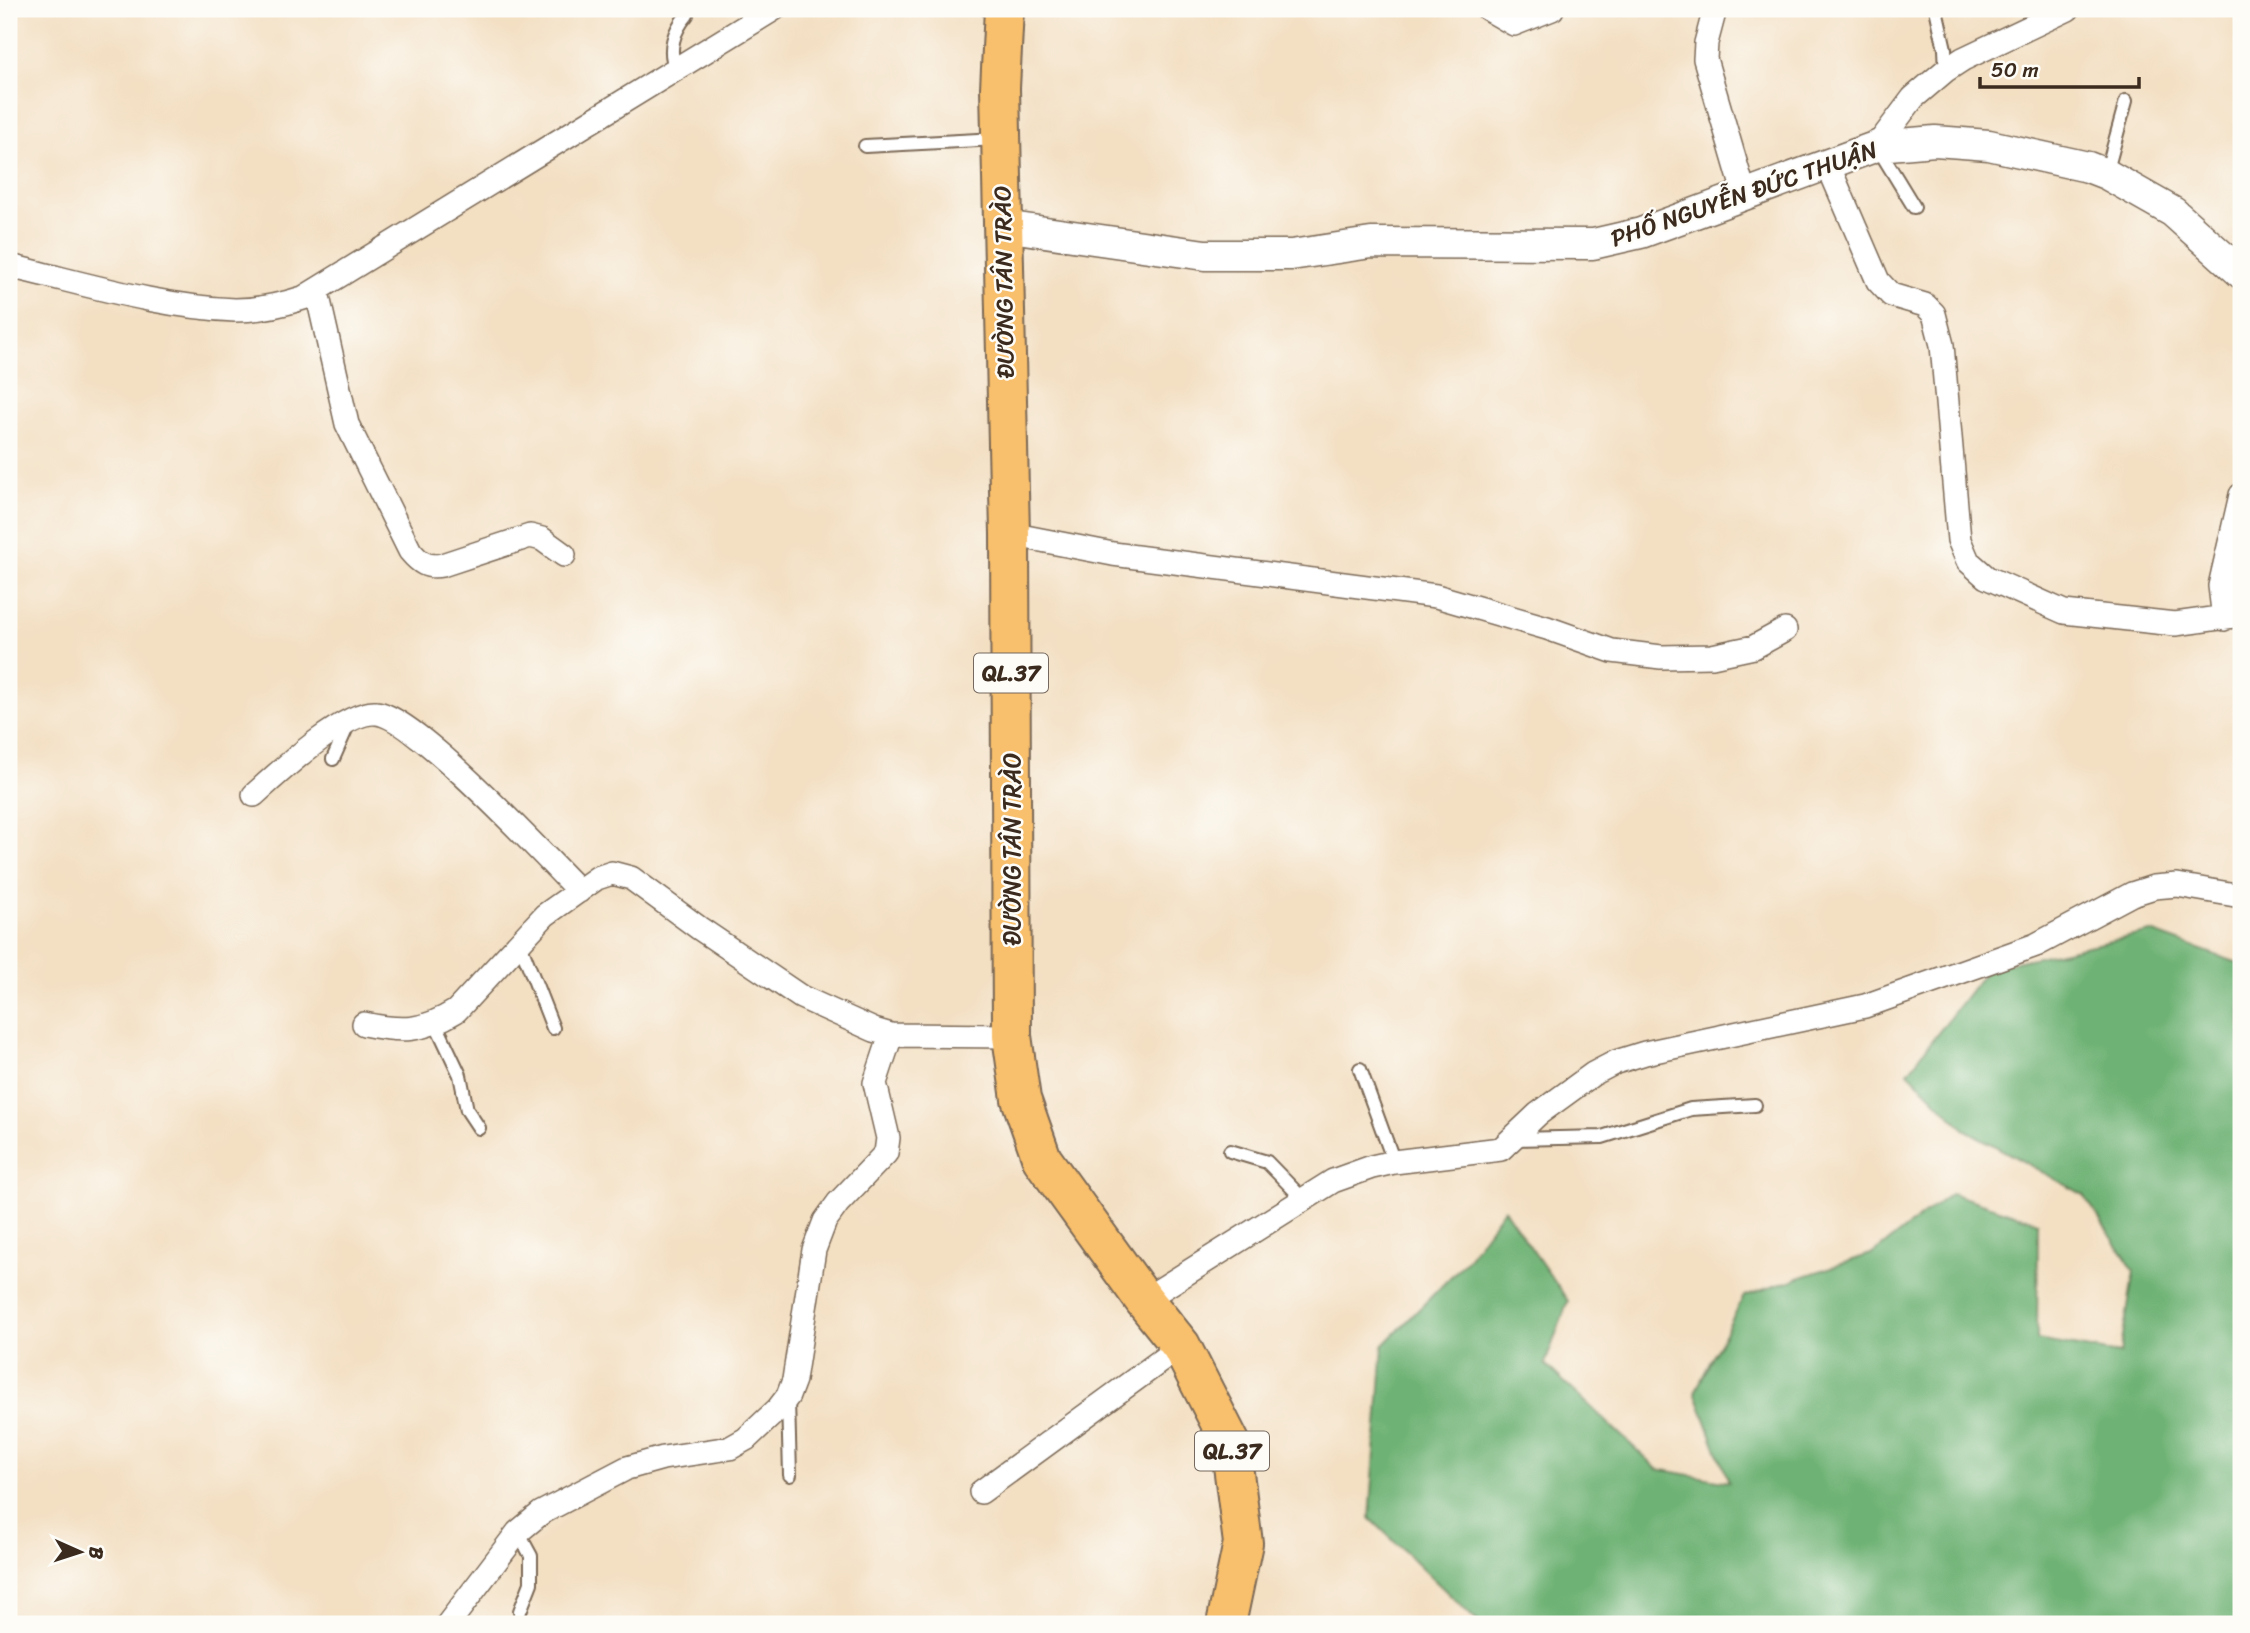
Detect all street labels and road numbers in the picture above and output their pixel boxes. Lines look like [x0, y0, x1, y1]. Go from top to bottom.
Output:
street label: PHỐ NGUYỄN ĐỨC THUẬN [1605, 128, 1883, 259]
street label: ĐƯỜNG TÂN TRÀO [981, 185, 1027, 379]
road number: QL.37 [974, 653, 1048, 692]
street label: ĐƯỜNG TÂN TRÀO [991, 753, 1033, 945]
road number: QL.37 [1195, 1432, 1269, 1470]

